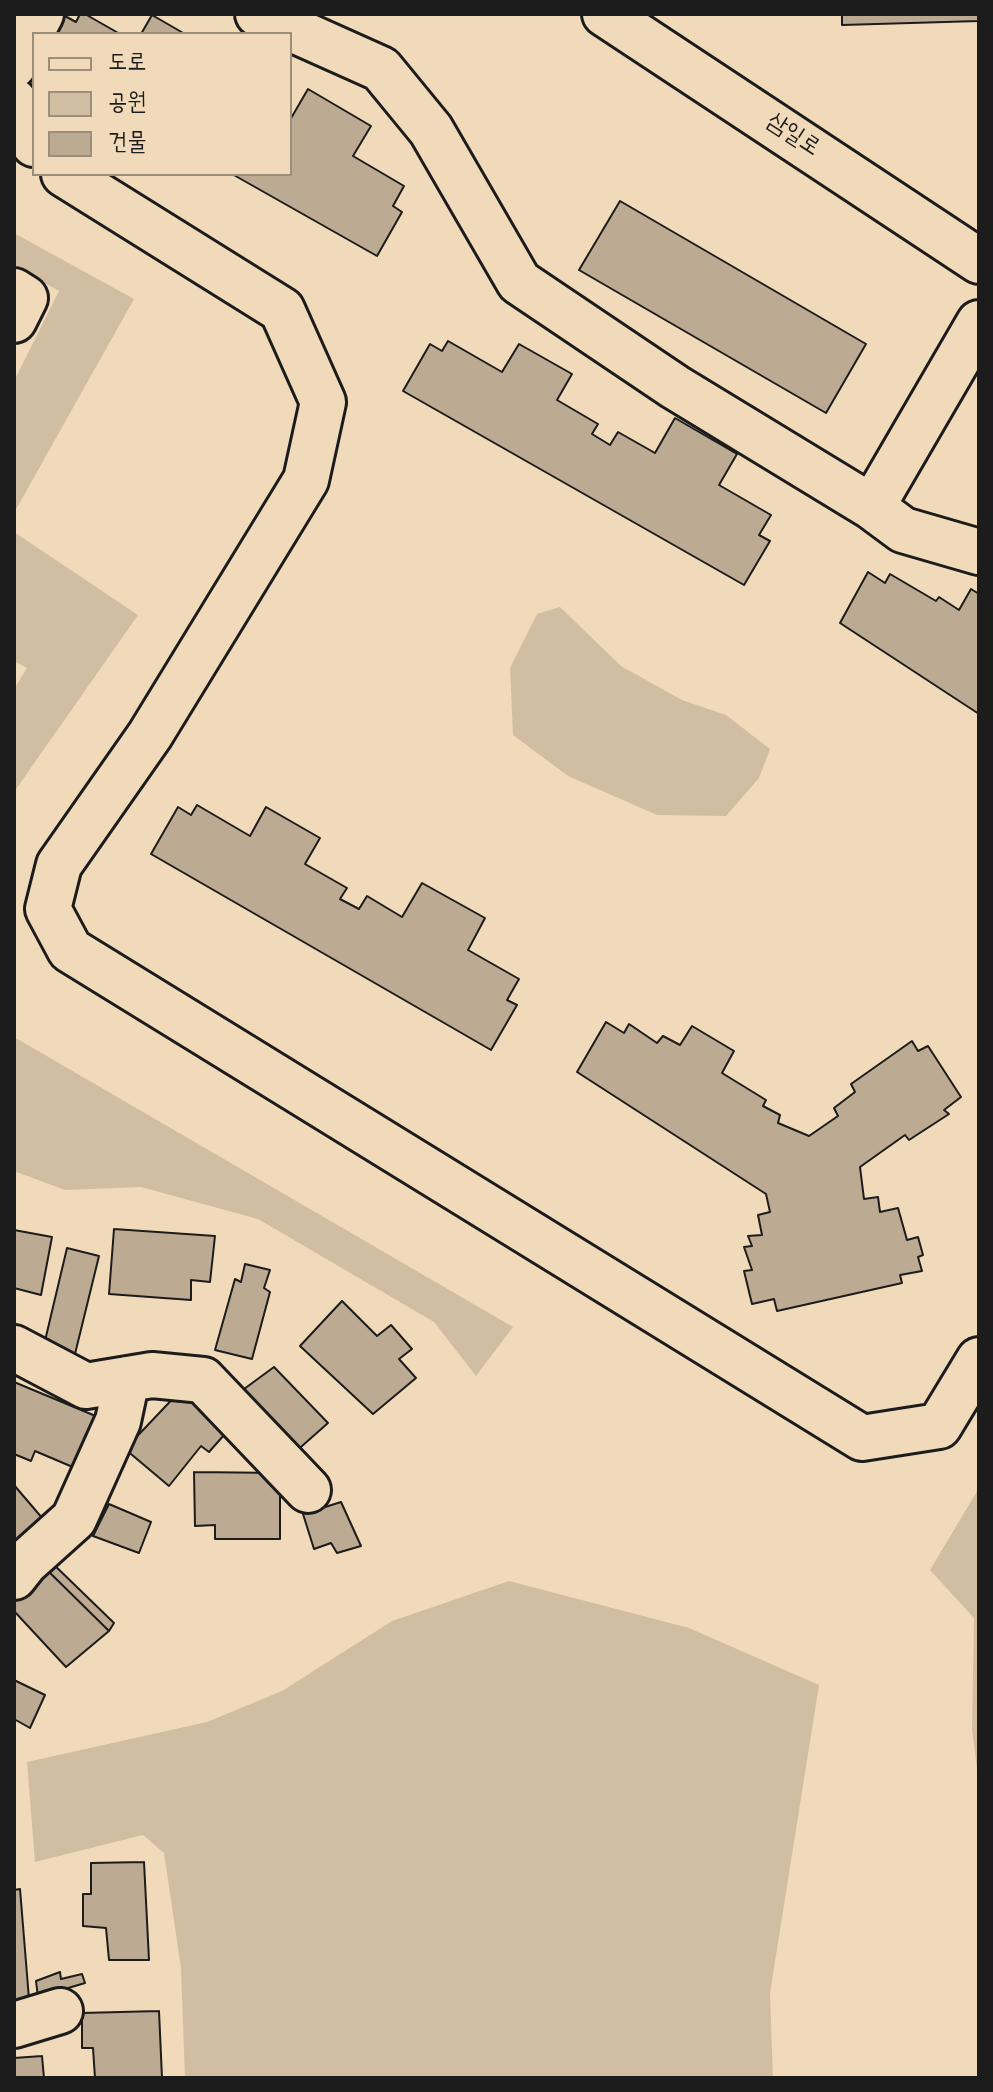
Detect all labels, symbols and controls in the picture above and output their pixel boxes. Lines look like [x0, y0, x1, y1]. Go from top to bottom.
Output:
legend [32, 32, 292, 176]
text: 도로 [108, 47, 147, 81]
text: 공원 [108, 87, 147, 121]
street label: 삼일로 [760, 109, 824, 165]
text: 건물 [108, 127, 147, 161]

